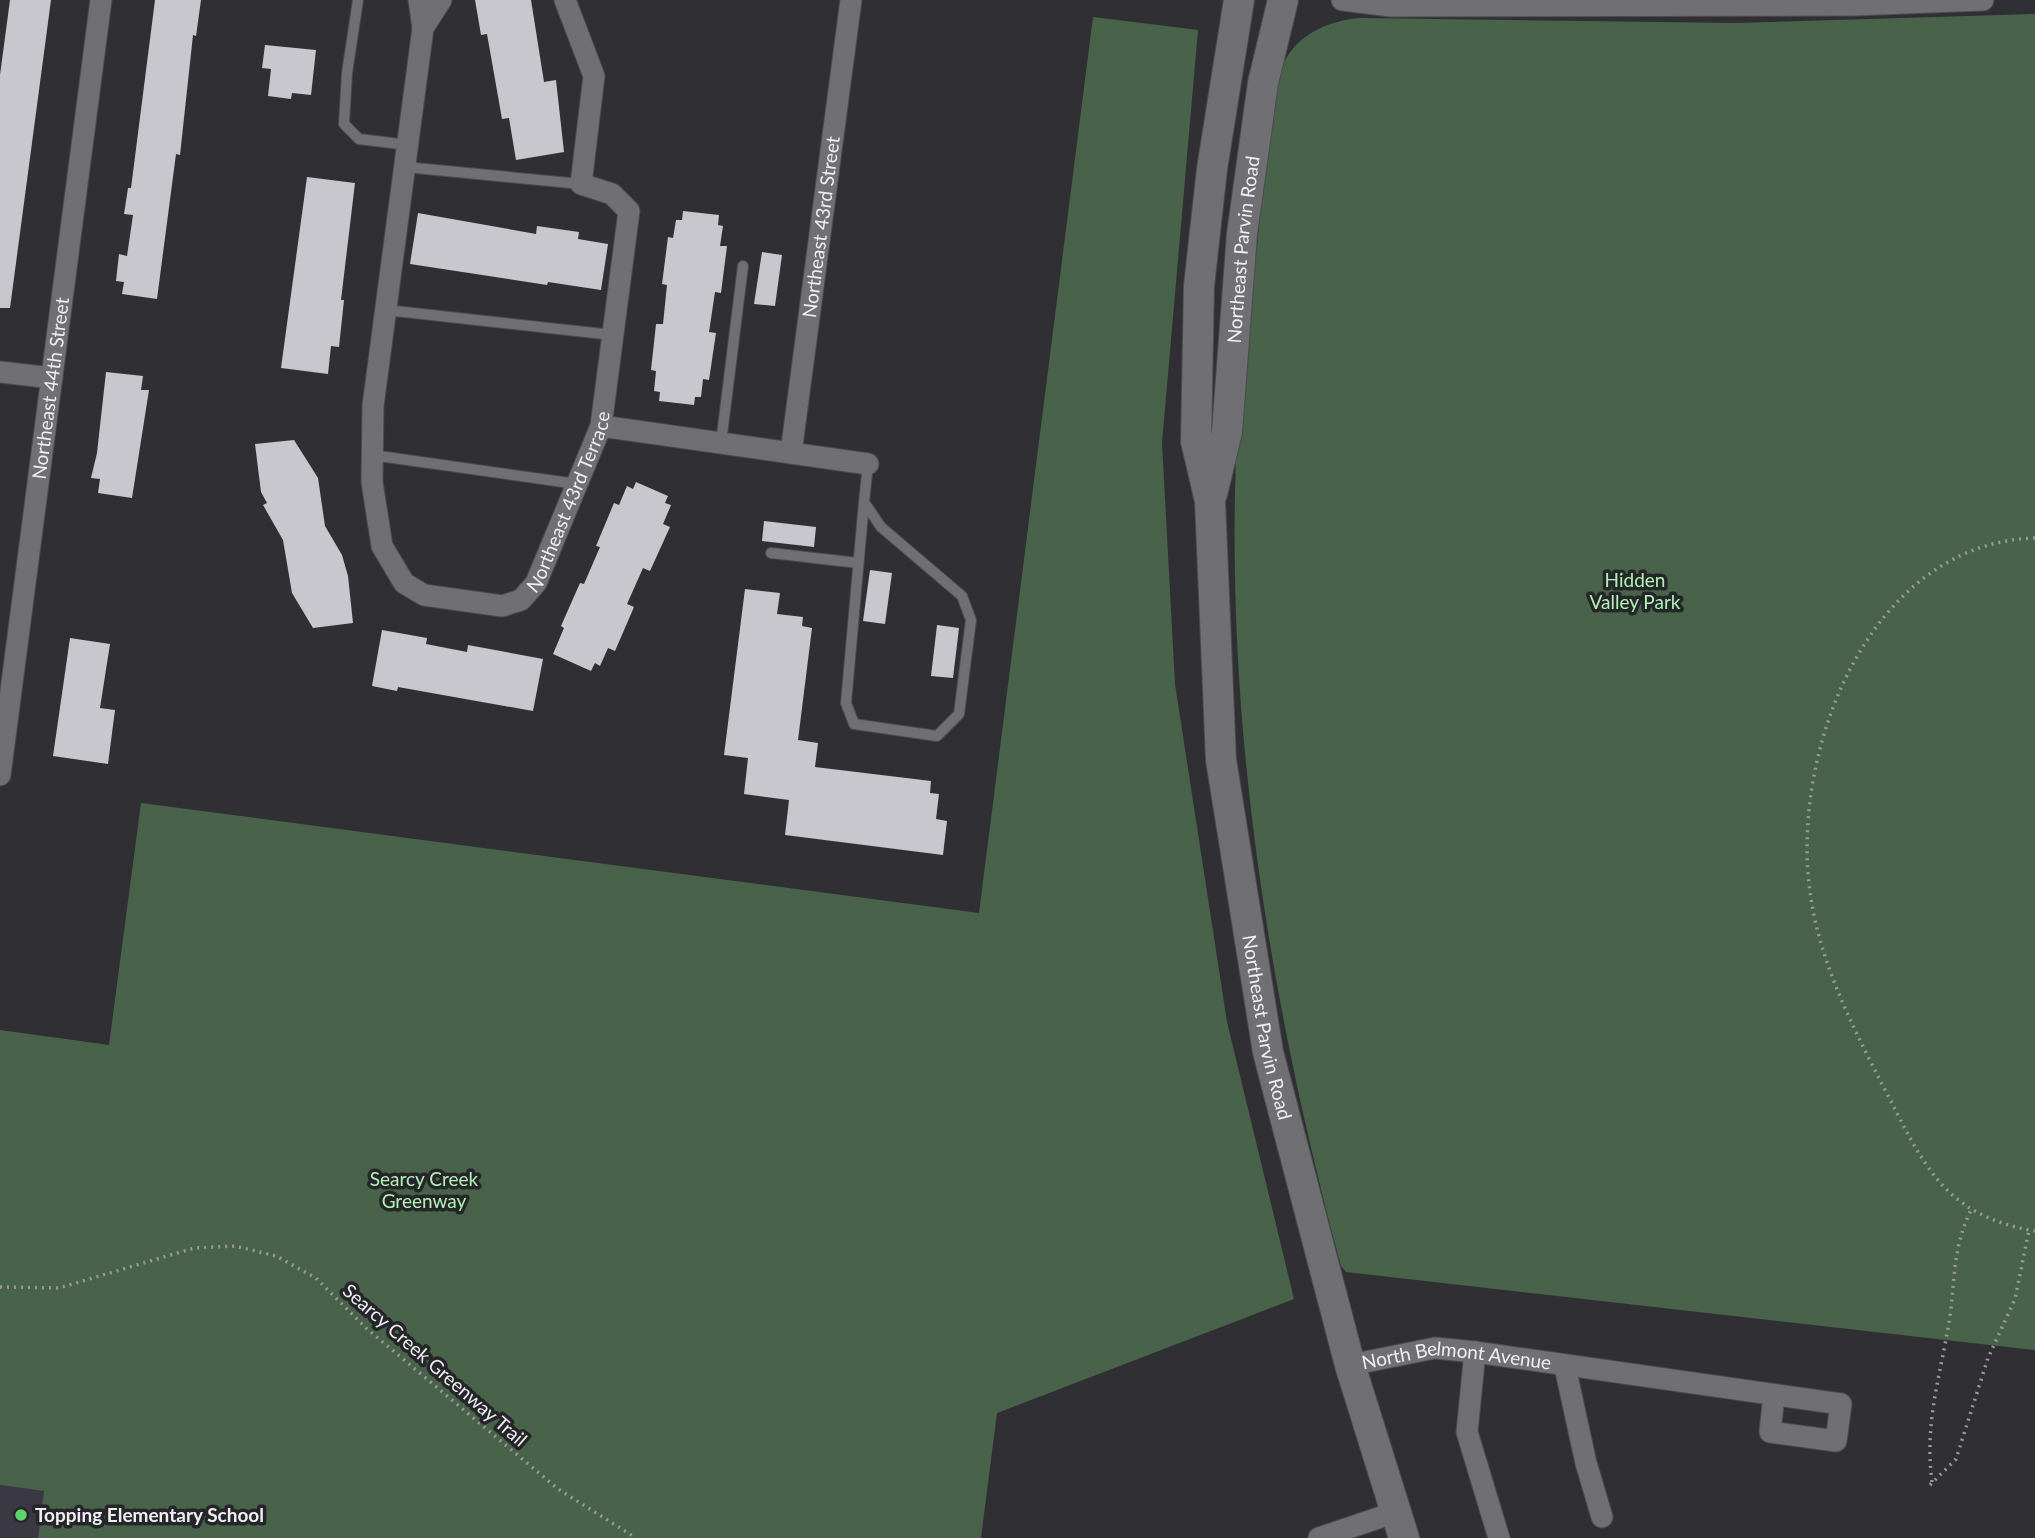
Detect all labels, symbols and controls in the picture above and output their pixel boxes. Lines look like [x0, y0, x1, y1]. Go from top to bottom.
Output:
street label: Northeast 43rd Street [797, 135, 844, 319]
street label: Northeast Parvin Road [1222, 154, 1264, 344]
street label: Northeast 44th Street [27, 296, 73, 481]
street label: Northeast 43rd Terrace [521, 410, 614, 597]
park label: Hidden Valley Park [1590, 568, 1681, 613]
street label: Northeast Parvin Road [1238, 933, 1297, 1122]
park label: Searcy Creek Greenway [370, 1167, 479, 1212]
street label: Searcy Creek Greenway Trail [339, 1278, 532, 1451]
street label: North Belmont Avenue [1360, 1336, 1553, 1374]
place label: Topping Elementary School [35, 1503, 264, 1526]
marker: Topping Elementary School [13, 1507, 29, 1523]

